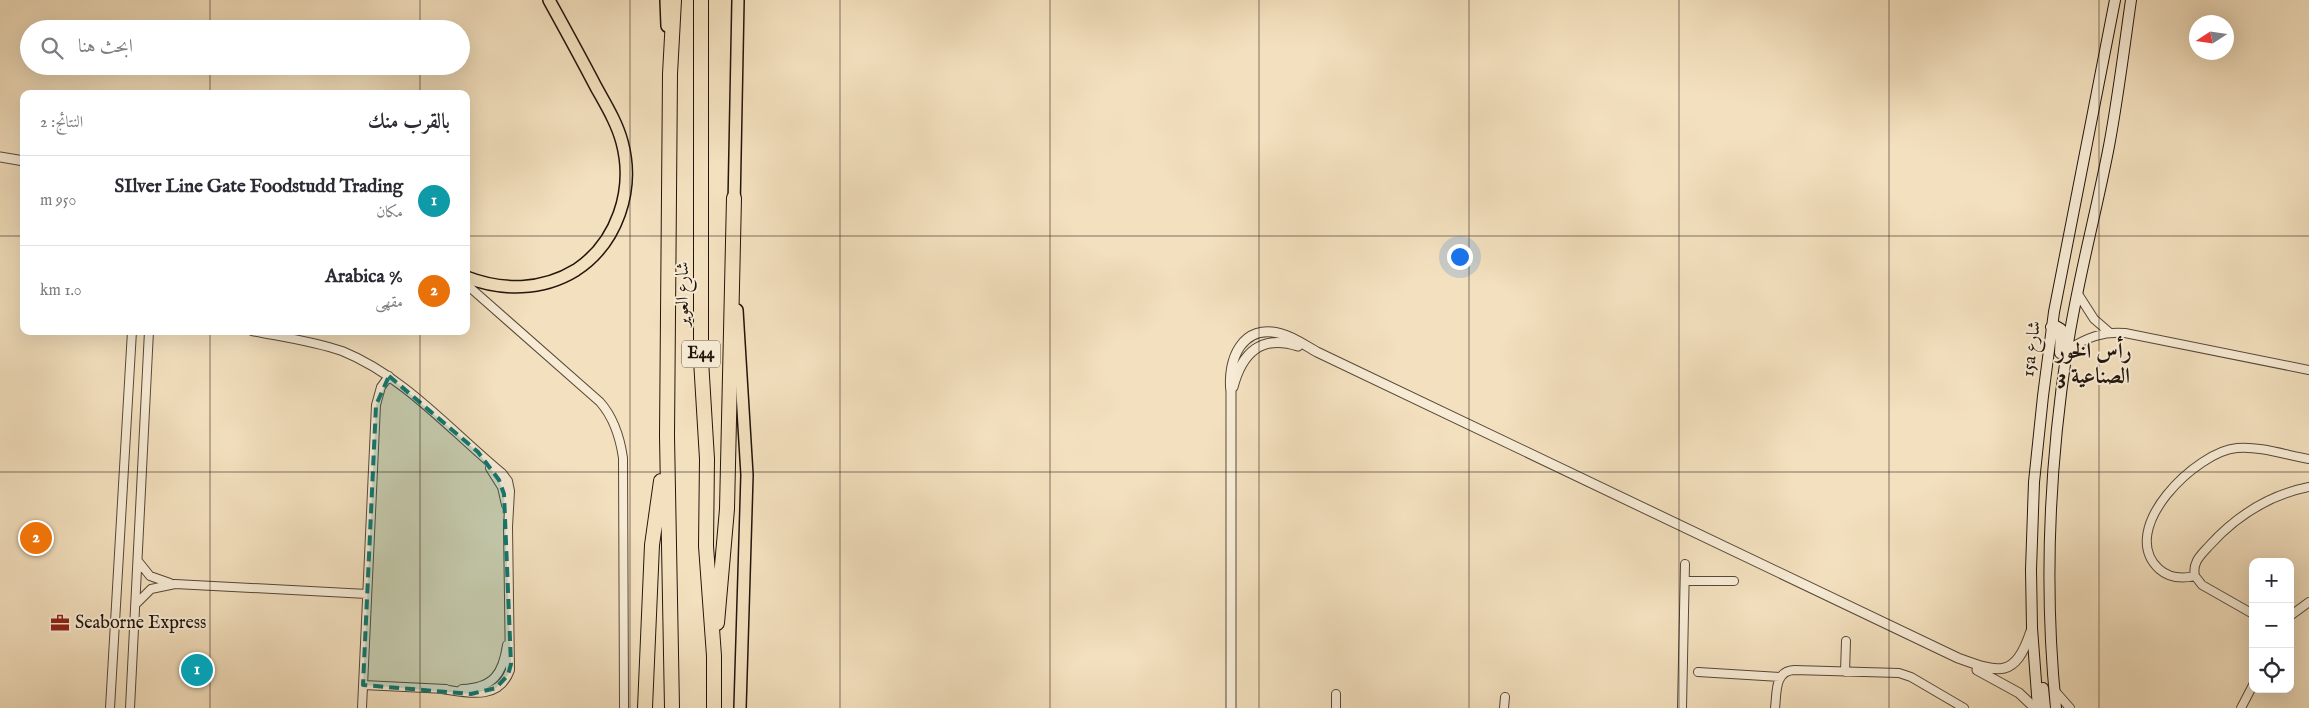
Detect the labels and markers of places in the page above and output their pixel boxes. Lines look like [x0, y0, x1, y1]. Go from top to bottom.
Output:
pin: 2 [20, 519, 52, 557]
office icon: Seaborne Express [49, 612, 71, 634]
place label: Seaborne Express [75, 612, 206, 635]
pin: 1 [181, 651, 213, 689]

